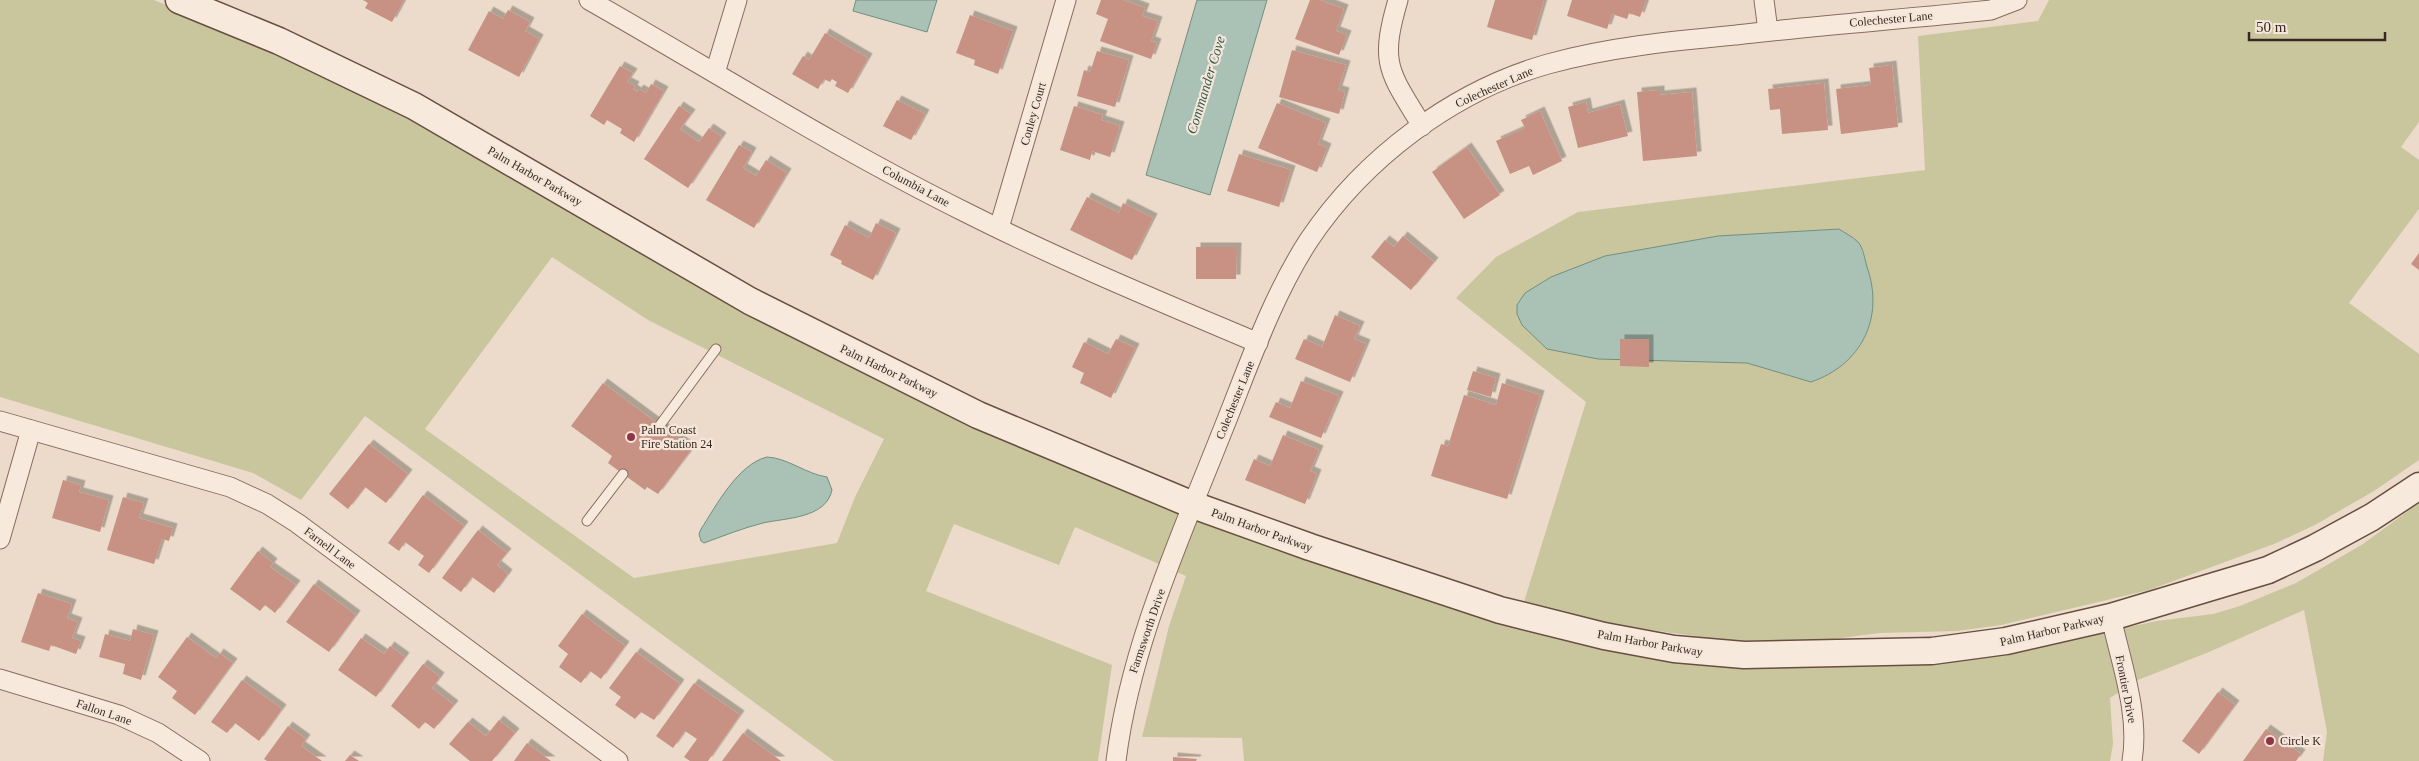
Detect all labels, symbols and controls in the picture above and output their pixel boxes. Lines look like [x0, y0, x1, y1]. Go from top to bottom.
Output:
street label: Colechester Lane [1849, 8, 1933, 30]
scale bar [2249, 10, 2385, 42]
text: 50 m [2256, 19, 2287, 35]
water label: Commander Cove [1184, 34, 1228, 136]
street label: Colechester Lane [1453, 64, 1535, 110]
street label: Conley Court [1017, 80, 1049, 147]
street label: Palm Harbor Parkway [485, 143, 585, 209]
street label: Columbia Lane [880, 162, 952, 210]
street label: Palm Harbor Parkway [838, 341, 940, 401]
street label: Colechester Lane [1213, 359, 1257, 441]
place label: Palm Coast Fire Station 24 [641, 423, 712, 451]
marker: Palm Coast Fire Station 24 [625, 431, 637, 443]
street label: Palm Harbor Parkway [1210, 505, 1314, 555]
street label: Farnell Lane [301, 524, 359, 572]
street label: Farmsworth Drive [1126, 587, 1168, 675]
street label: Palm Harbor Parkway [1998, 611, 2106, 649]
street label: Palm Harbor Parkway [1596, 627, 1704, 659]
street label: Frontier Drive [2113, 654, 2139, 724]
street label: Fallon Lane [74, 696, 134, 728]
place label: Circle K [2280, 734, 2321, 748]
marker: Circle K [2264, 735, 2276, 747]

